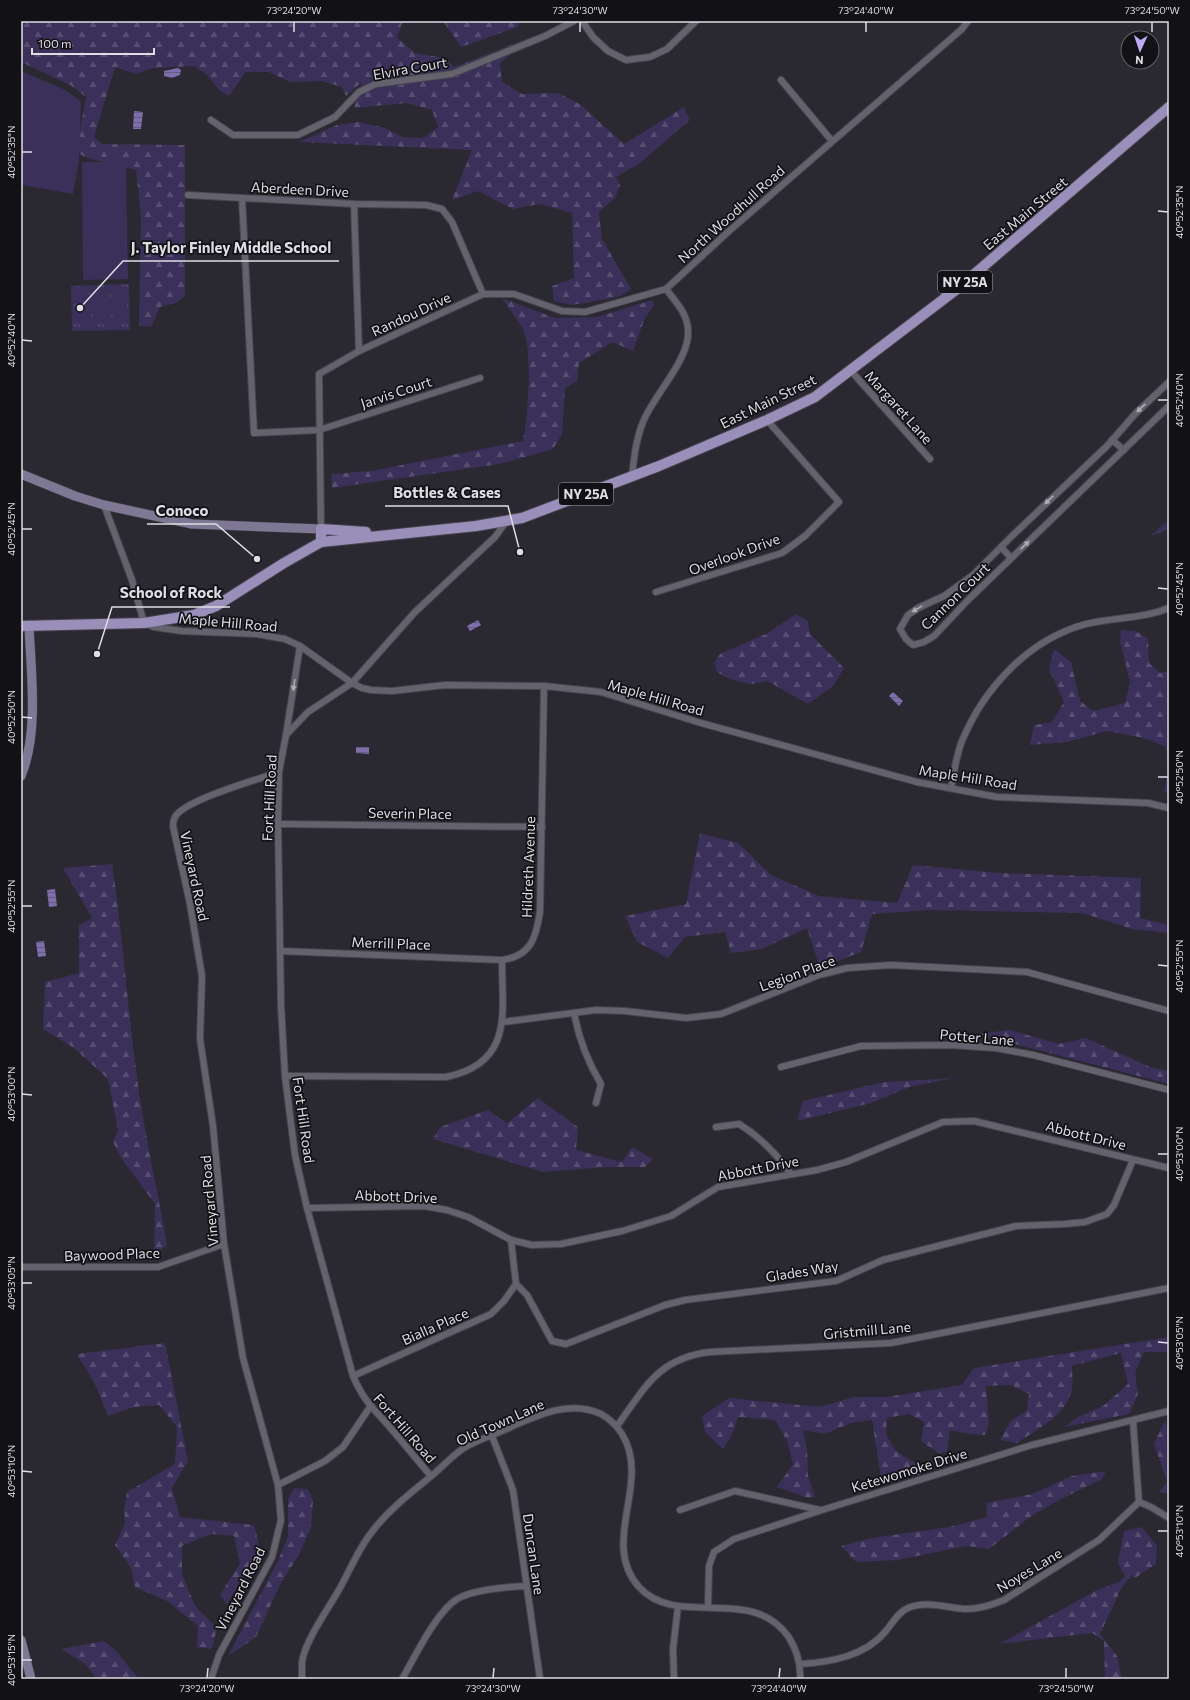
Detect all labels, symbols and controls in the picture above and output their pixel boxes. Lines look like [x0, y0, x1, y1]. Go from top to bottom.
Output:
text: 73°24'20"W [266, 4, 322, 16]
text: 73°24'30"W [552, 4, 608, 16]
text: 73°24'40"W [838, 4, 894, 16]
text: 73°24'50"W [1124, 4, 1180, 16]
scale bar [32, 30, 154, 56]
north arrow [1120, 30, 1160, 70]
text: 100 m [38, 36, 72, 50]
street label: Elvira Court [371, 53, 449, 83]
text: N [1135, 54, 1144, 67]
text: 40°52'35"N [5, 125, 17, 179]
street label: North Woodhull Road [674, 162, 788, 266]
street label: East Main Street [979, 173, 1071, 253]
street label: Aberdeen Drive [251, 178, 349, 200]
text: 40°52'35"N [1173, 185, 1185, 239]
callout: J. Taylor Finley Middle School [123, 234, 339, 261]
text: J. Taylor Finley Middle School [131, 238, 331, 256]
road number: NY 25A [938, 271, 992, 293]
street label: Randou Drive [369, 288, 453, 340]
text: 40°52'40"N [5, 313, 17, 367]
street label: Margaret Lane [862, 367, 936, 447]
street label: East Main Street [717, 370, 819, 432]
street label: Jarvis Court [358, 372, 434, 412]
text: 40°52'40"N [1173, 373, 1185, 427]
one-way arrow [1136, 404, 1146, 413]
callout: Bottles & Cases [385, 479, 508, 506]
text: Bottles & Cases [393, 483, 501, 501]
road number: NY 25A [559, 483, 613, 505]
one-way arrow [1044, 496, 1054, 505]
callout: Conoco [147, 497, 216, 524]
text: Conoco [155, 501, 209, 519]
text: 40°52'45"N [5, 502, 17, 556]
street label: Overlook Drive [686, 530, 782, 578]
one-way arrow [1020, 540, 1030, 550]
street label: Cannon Court [917, 559, 993, 633]
text: 40°52'45"N [1173, 562, 1185, 616]
callout: School of Rock [112, 580, 230, 607]
text: School of Rock [120, 583, 223, 601]
one-way arrow [912, 605, 923, 613]
street label: Maple Hill Road [178, 609, 278, 635]
street label: Maple Hill Road [606, 675, 706, 719]
one-way arrow [291, 679, 297, 691]
text: 40°52'50"N [5, 690, 17, 744]
text: 40°52'50"N [1173, 750, 1185, 804]
street label: Fort Hill Road [258, 754, 280, 842]
street label: Maple Hill Road [918, 761, 1018, 793]
street label: Severin Place [368, 804, 452, 822]
street label: Hildreth Avenue [518, 816, 538, 918]
street label: Vineyard Road [177, 829, 213, 923]
text: 40°52'55"N [5, 879, 17, 933]
street label: Merrill Place [351, 933, 431, 953]
text: 40°52'55"N [1173, 939, 1185, 993]
street label: Legion Place [757, 951, 837, 995]
street label: Potter Lane [939, 1025, 1015, 1049]
text: 40°53'00"N [5, 1067, 17, 1122]
street label: Fort Hill Road [290, 1076, 318, 1164]
street label: Abbott Drive [1044, 1117, 1128, 1153]
text: 40°53'00"N [1173, 1127, 1185, 1182]
street label: Abbott Drive [716, 1152, 800, 1184]
street label: Vineyard Road [197, 1155, 221, 1247]
street label: Abbott Drive [354, 1186, 438, 1206]
street label: Baywood Place [64, 1244, 160, 1264]
text: 40°53'05"N [5, 1256, 17, 1310]
street label: Glades Way [764, 1257, 840, 1285]
street label: Bialla Place [399, 1304, 471, 1348]
text: 40°53'05"N [1173, 1316, 1185, 1370]
street label: Gristmill Lane [822, 1318, 912, 1342]
street label: Fort Hill Road [370, 1390, 440, 1466]
street label: Old Town Lane [453, 1395, 547, 1449]
street label: Ketewomoke Drive [849, 1444, 969, 1496]
text: 40°53'10"N [5, 1445, 17, 1497]
text: 40°53'10"N [1173, 1505, 1185, 1557]
street label: Duncan Lane [520, 1512, 548, 1596]
street label: Vineyard Road [212, 1544, 268, 1634]
street label: Noyes Lane [993, 1544, 1065, 1596]
text: 40°53'15"N [5, 1634, 17, 1686]
text: 73°24'20"W [179, 1682, 235, 1694]
text: 73°24'30"W [465, 1682, 521, 1694]
text: 73°24'40"W [751, 1682, 807, 1694]
text: 73°24'50"W [1038, 1682, 1094, 1694]

